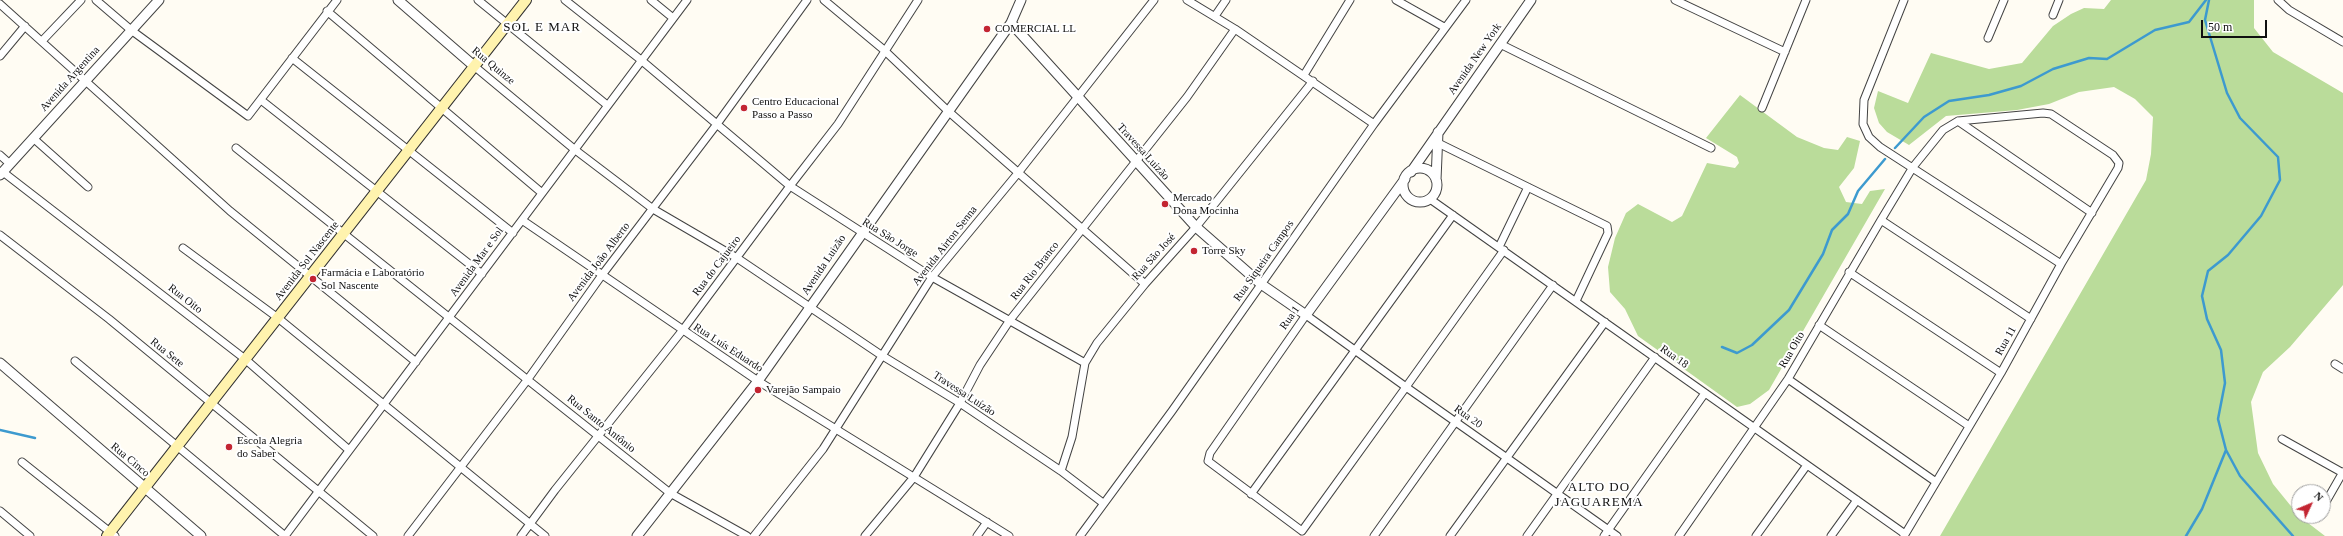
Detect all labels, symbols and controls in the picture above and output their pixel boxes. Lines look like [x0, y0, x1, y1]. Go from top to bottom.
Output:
scale bar [2203, 12, 2269, 38]
district label: SOL E MAR [503, 20, 581, 36]
text: 50 m [2208, 20, 2232, 34]
street label: Avenida New York [1445, 21, 1505, 97]
place label: COMERCIAL LL [995, 22, 1076, 36]
marker: COMERCIAL LL [982, 24, 992, 34]
street label: Avenida Argentina [37, 44, 103, 114]
street label: Rua Quinze [469, 44, 517, 88]
place label: Centro Educacional Passo a Passo [752, 95, 839, 121]
marker: Centro Educacional Passo a Passo [739, 103, 749, 113]
street label: Travessa Luizão [1114, 121, 1172, 183]
place label: Mercado Dona Mocinha [1173, 191, 1239, 217]
marker: Mercado Dona Mocinha [1160, 199, 1170, 209]
street label: Avenida Airton Senna [910, 204, 980, 288]
street label: Rua São Jorge [860, 216, 920, 260]
street label: Rua Siqueira Campos [1231, 218, 1297, 304]
street label: Avenida Sol Nascente [272, 219, 342, 303]
street label: Avenida João Alberto [565, 220, 633, 304]
street label: Avenida Mar e Sol [447, 225, 507, 299]
street label: Rua São José [1129, 231, 1179, 283]
street label: Avenida Luizão [799, 232, 849, 298]
street label: Rua do Cajueiro [690, 233, 744, 299]
street label: Rua Rio Branco [1008, 239, 1062, 303]
place label: Torre Sky [1202, 244, 1246, 258]
marker: Torre Sky [1189, 246, 1199, 256]
place label: Farmácia e Laboratório Sol Nascente [321, 266, 424, 292]
marker: Farmácia e Laboratório Sol Nascente [308, 274, 318, 284]
street label: Rua Oito [165, 281, 205, 317]
street label: Rua 1 [1277, 304, 1303, 332]
street label: Rua Luís Eduardo [691, 321, 765, 375]
street label: Rua 11 [1993, 324, 2019, 358]
street label: Rua Oito [1776, 329, 1808, 371]
street label: Rua Sete [148, 335, 186, 371]
street label: Rua 18 [1657, 343, 1691, 371]
street label: Travessa Luízão [930, 369, 998, 419]
place label: Varejão Sampaio [766, 383, 841, 397]
marker: Varejão Sampaio [753, 385, 763, 395]
street label: Rua Santo Antônio [564, 392, 638, 456]
street label: Rua 20 [1451, 403, 1485, 431]
place label: Escola Alegria do Saber [237, 434, 302, 460]
street label: Rua Cinco [108, 440, 152, 480]
marker: Escola Alegria do Saber [224, 442, 234, 452]
district label: ALTO DO JAGUAREMA [1554, 480, 1644, 511]
north arrow [2291, 484, 2331, 524]
text: N [2312, 489, 2326, 503]

